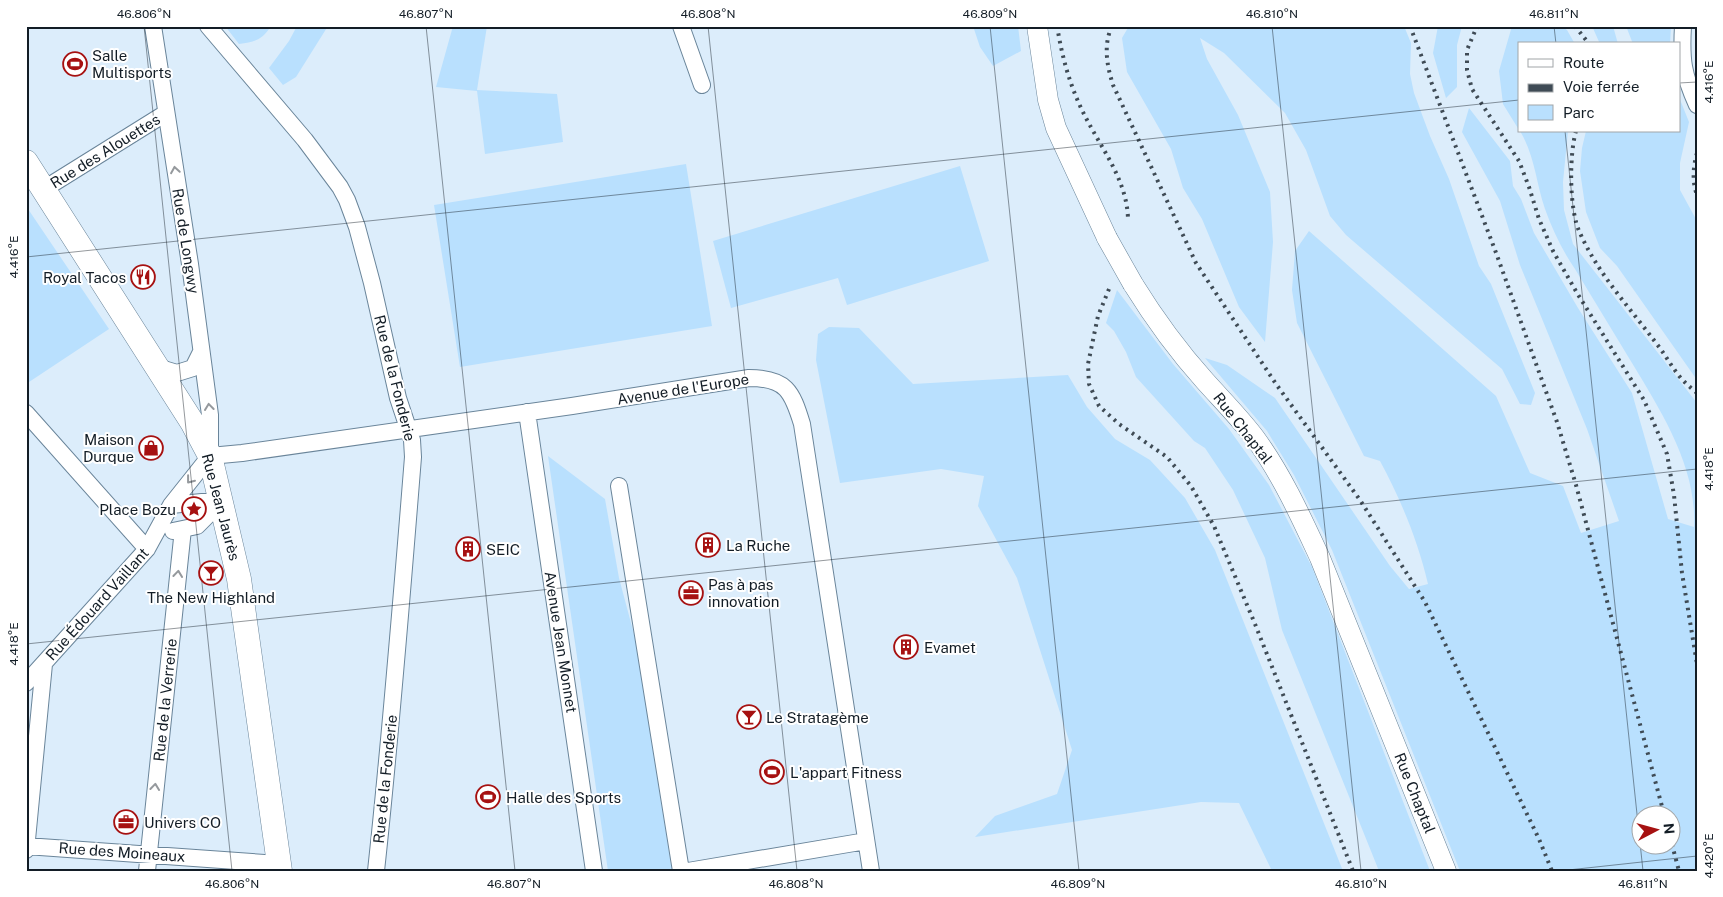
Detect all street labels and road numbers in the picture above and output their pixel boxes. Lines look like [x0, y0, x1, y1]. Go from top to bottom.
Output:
street label: Rue des Alouettes [47, 110, 163, 192]
street label: Rue de Longwy [169, 187, 203, 295]
street label: Rue de la Fonderie [371, 313, 419, 443]
street label: Avenue de l'Europe [616, 370, 750, 408]
street label: Rue Chaptal [1210, 389, 1276, 467]
street label: Rue Jean Jaurès [199, 452, 243, 562]
street label: Rue Édouard Vaillant [42, 544, 152, 664]
street label: Avenue Jean Monnet [541, 570, 581, 714]
street label: Rue de la Verrerie [150, 638, 180, 762]
street label: Rue de la Fonderie [370, 714, 400, 844]
street label: Rue Chaptal [1391, 750, 1439, 836]
street label: Rue des Moineaux [58, 839, 186, 865]

